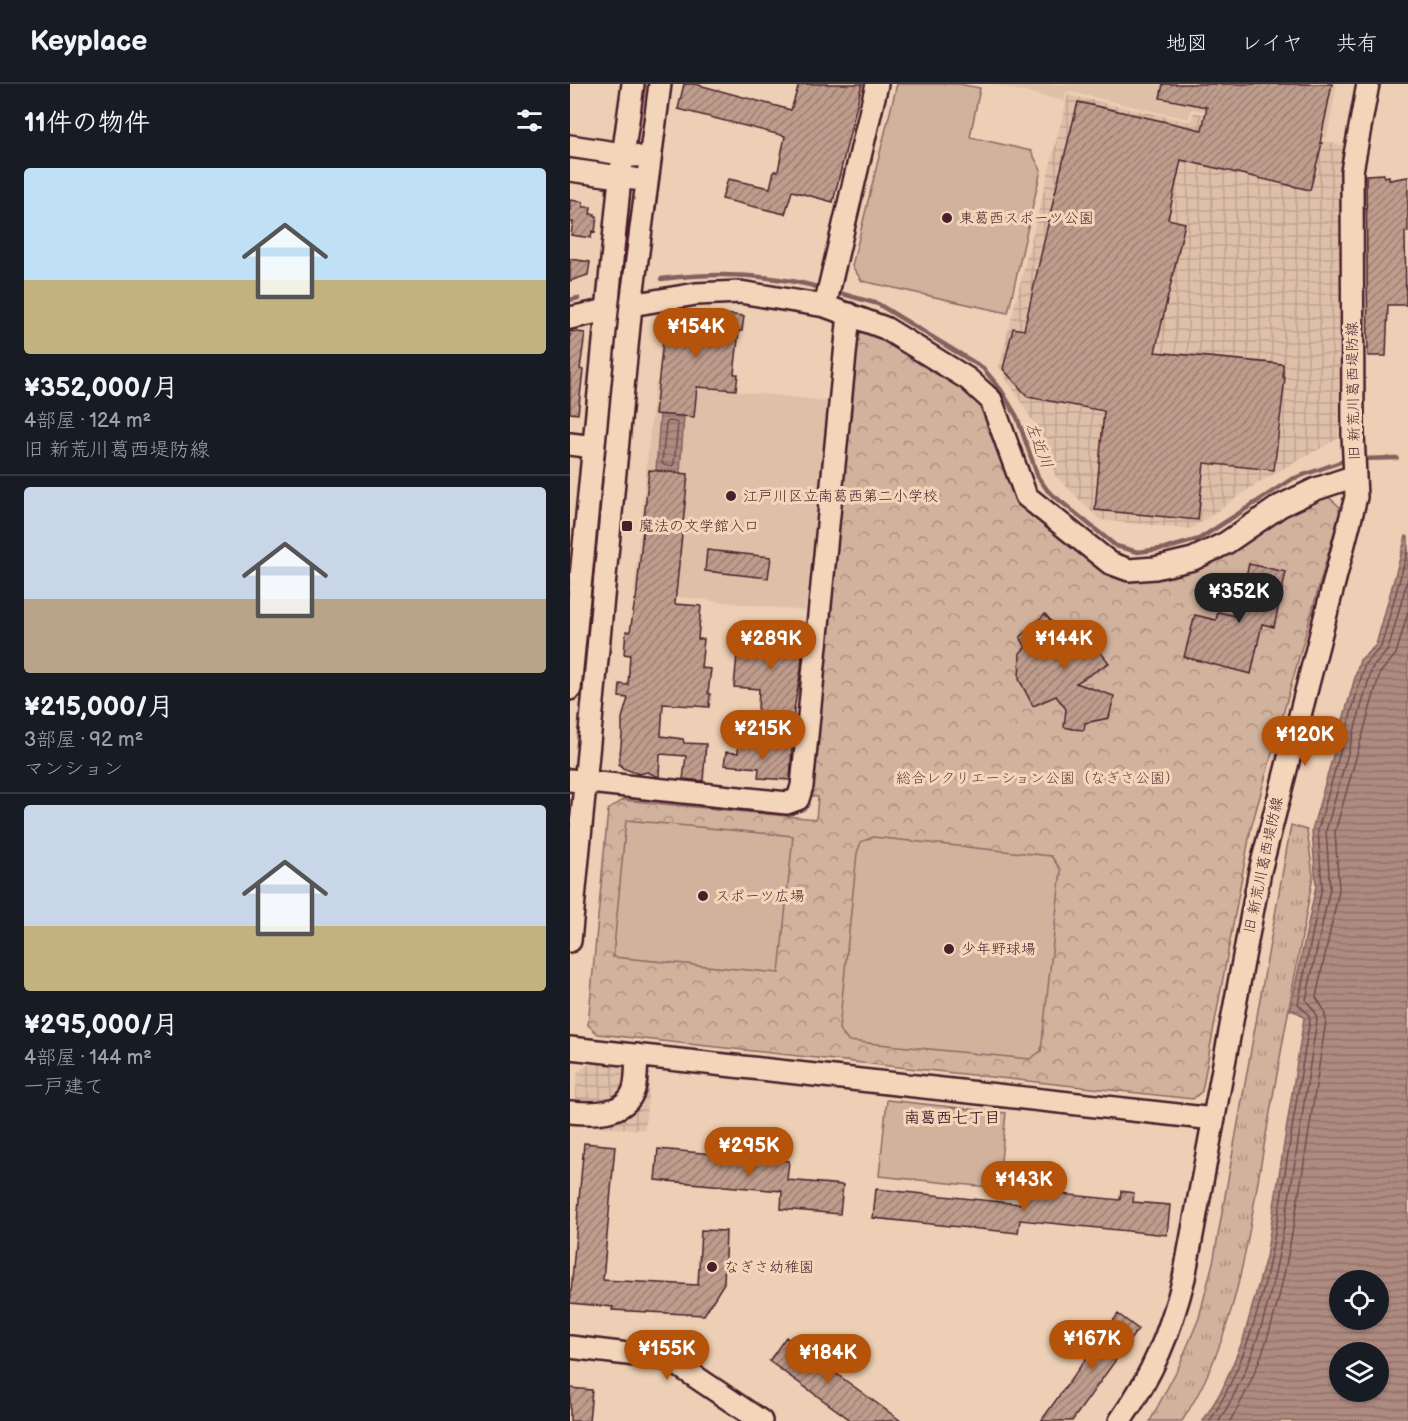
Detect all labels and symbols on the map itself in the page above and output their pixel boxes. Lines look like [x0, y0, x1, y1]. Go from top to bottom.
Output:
place label: 東葛西スポーツ公園 [959, 209, 1094, 228]
marker: 東葛西スポーツ公園 [940, 211, 954, 225]
pin: ¥154K [654, 308, 738, 359]
street label: 旧 新荒川葛西堤防線 [1343, 321, 1364, 461]
water label: 左近川 [1021, 420, 1056, 471]
place label: 江戸川区立南葛西第二小学校 [743, 487, 938, 506]
marker: 江戸川区立南葛西第二小学校 [724, 489, 738, 503]
place label: 魔法の文学館入口 [639, 517, 759, 536]
marker: 魔法の文学館入口 [620, 519, 634, 533]
pin: ¥352K [1197, 573, 1281, 624]
pin: ¥289K [729, 620, 813, 671]
pin: ¥144K [1022, 620, 1106, 671]
pin: ¥215K [721, 710, 805, 761]
pin: ¥120K [1263, 716, 1347, 767]
park label: 総合レクリエーション公園（なぎさ公園） [896, 769, 1180, 788]
street label: 旧 新荒川葛西堤防線 [1240, 795, 1287, 935]
place label: スポーツ広場 [715, 887, 805, 906]
marker: スポーツ広場 [696, 889, 710, 903]
place label: 少年野球場 [961, 940, 1036, 959]
marker: 少年野球場 [942, 942, 956, 956]
district label: 南葛西七丁目 [904, 1109, 1000, 1128]
pin: ¥295K [707, 1127, 791, 1178]
pin: ¥143K [982, 1161, 1066, 1212]
place label: なぎさ幼稚園 [724, 1258, 814, 1277]
marker: なぎさ幼稚園 [705, 1260, 719, 1274]
pin: ¥167K [1050, 1320, 1134, 1371]
pin: ¥155K [625, 1330, 709, 1381]
pin: ¥184K [786, 1334, 870, 1385]

